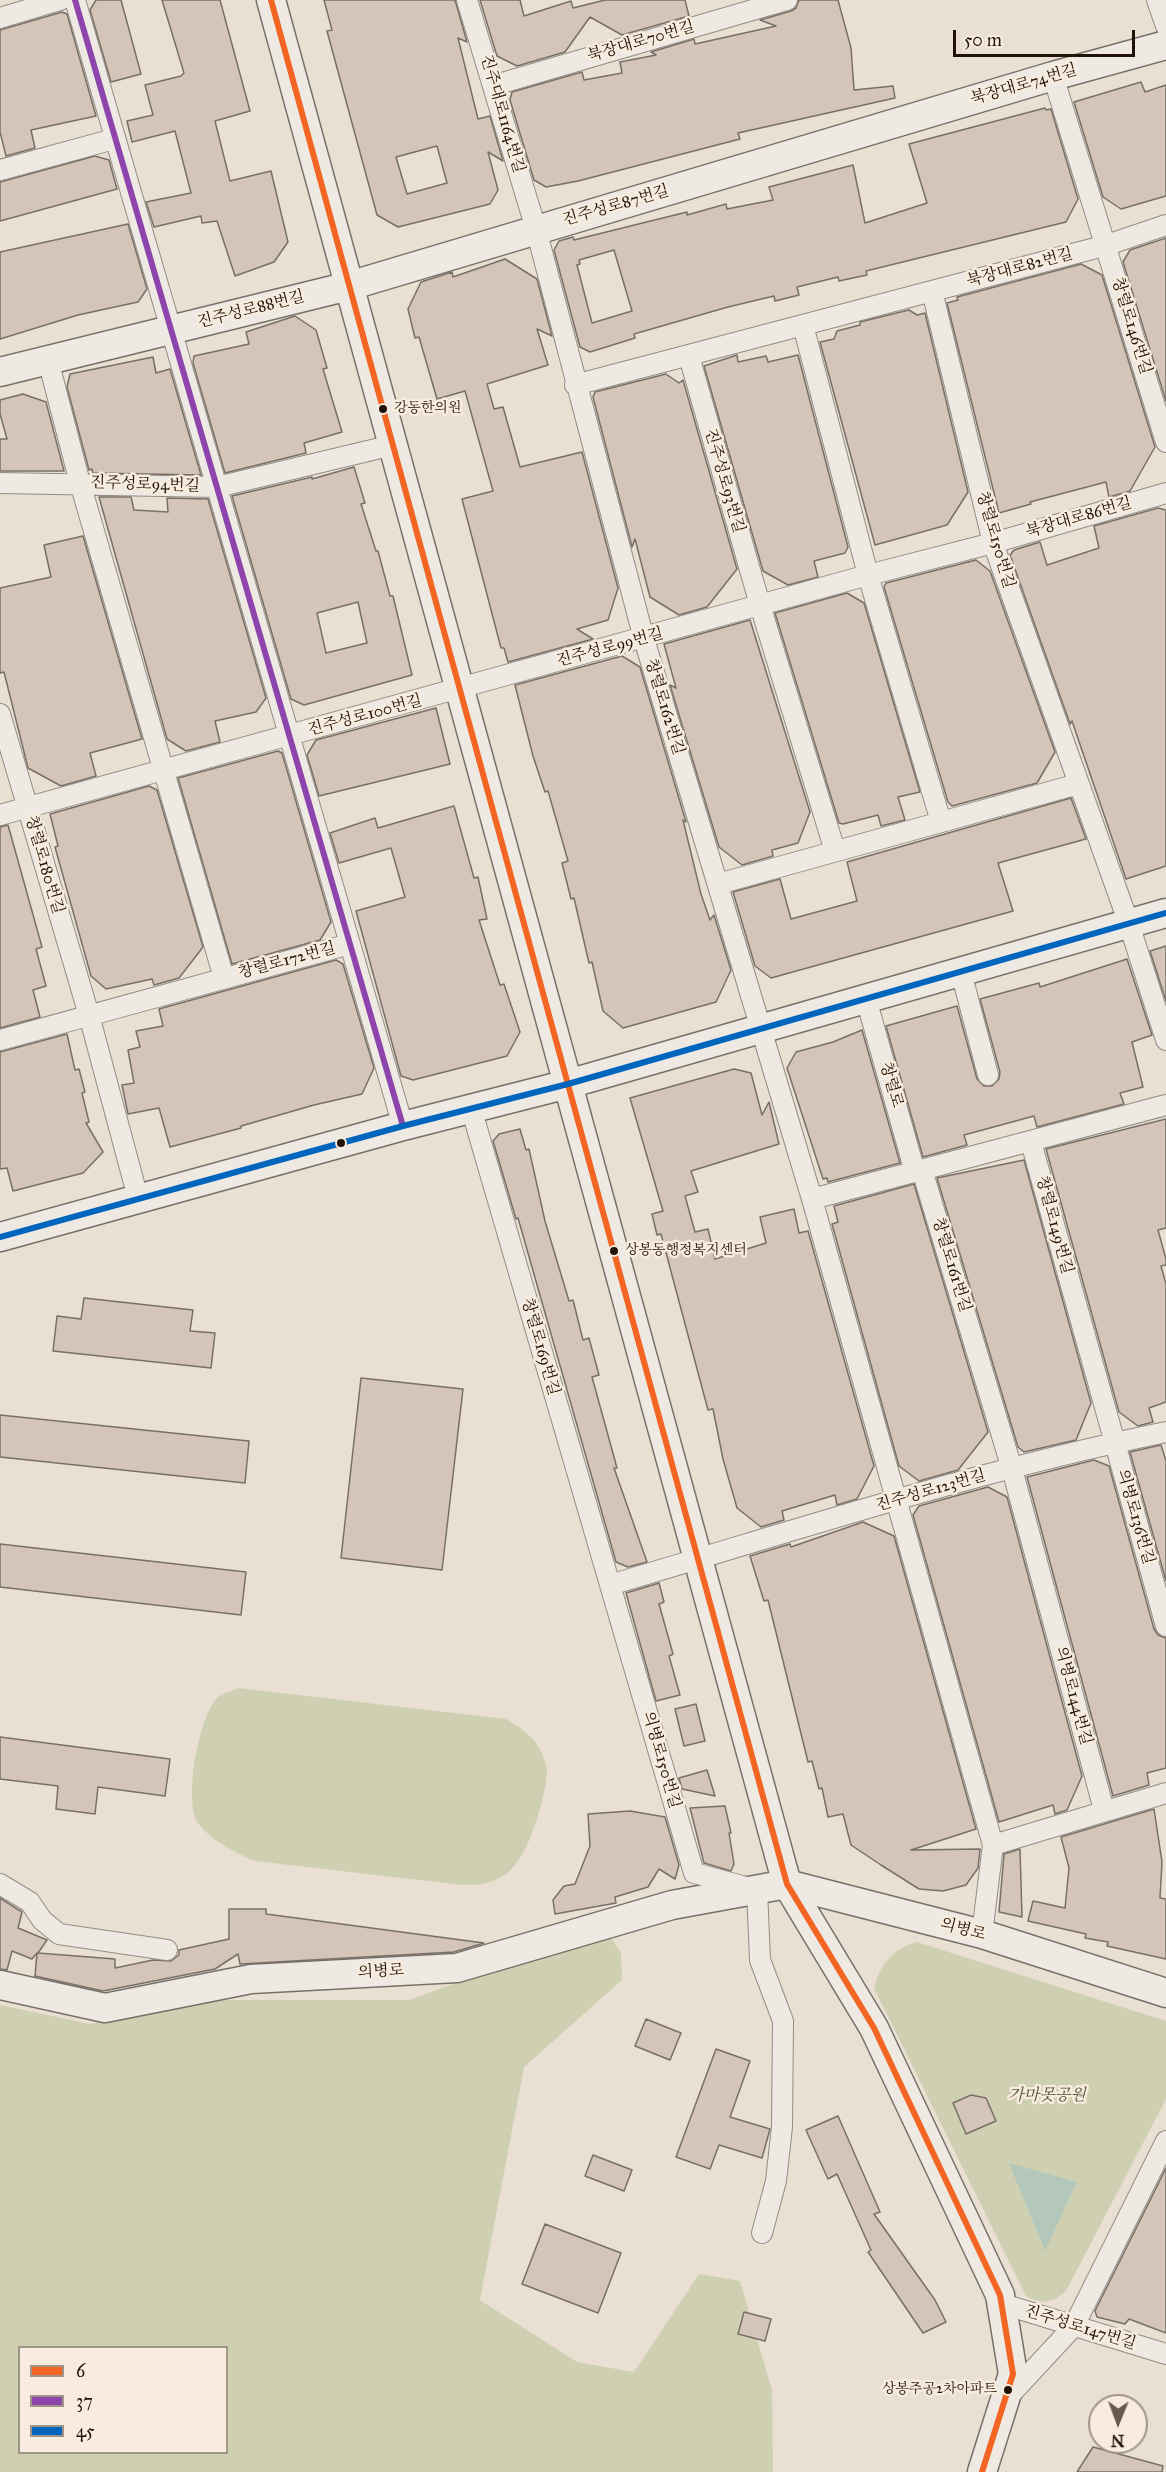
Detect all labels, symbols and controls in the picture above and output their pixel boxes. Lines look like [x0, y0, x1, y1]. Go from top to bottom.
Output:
street label: 북장대로70번길 [585, 18, 697, 66]
scale bar [956, 18, 1138, 56]
text: 50 m [964, 29, 1002, 51]
street label: 진주대로1164번길 [476, 53, 528, 175]
street label: 북장대로74번길 [969, 61, 1079, 109]
street label: 진주성로87번길 [561, 182, 671, 230]
street label: 북장대로82번길 [965, 245, 1075, 291]
street label: 창렬로146번길 [1107, 275, 1155, 377]
street label: 진주성로88번길 [195, 287, 307, 333]
place label: 강동한의원 [394, 401, 462, 417]
marker: 강동한의원 [377, 403, 389, 415]
street label: 진주성로93번길 [700, 427, 748, 535]
street label: 진주성로94번길 [90, 473, 200, 497]
street label: 창렬로150번길 [972, 489, 1018, 591]
street label: 북장대로86번길 [1024, 494, 1134, 542]
street label: 진주성로99번길 [554, 625, 666, 671]
street label: 창렬로162번길 [640, 657, 688, 757]
street label: 진주성로100번길 [306, 692, 424, 740]
street label: 창렬로180번길 [21, 814, 67, 916]
street label: 창렬로172번길 [236, 939, 338, 983]
street label: 창렬로 [875, 1060, 907, 1110]
unlabelled marker [335, 1137, 347, 1149]
street label: 창렬로149번길 [1032, 1174, 1076, 1276]
street label: 창렬로161번길 [927, 1215, 975, 1315]
place label: 상봉동행정복지센터 [625, 1243, 747, 1259]
marker: 상봉동행정복지센터 [608, 1245, 620, 1257]
street label: 창렬로169번길 [517, 1296, 563, 1398]
street label: 진주성로123번길 [874, 1466, 988, 1516]
street label: 의병로136번길 [1112, 1467, 1158, 1567]
street label: 의병로144번길 [1051, 1645, 1095, 1747]
street label: 의병로150번길 [638, 1709, 684, 1811]
street label: 의병로 [938, 1915, 988, 1945]
street label: 의병로 [357, 1961, 405, 1983]
park label: 가마못공원 [1008, 2086, 1086, 2106]
street label: 진주성로147번길 [1022, 2302, 1138, 2354]
legend [18, 2346, 228, 2454]
text: 6 [76, 2360, 85, 2382]
place label: 상봉주공2차아파트 [882, 2382, 997, 2398]
marker: 상봉주공2차아파트 [1002, 2384, 1014, 2396]
text: 37 [76, 2390, 93, 2412]
north arrow [1088, 2394, 1148, 2454]
text: 45 [76, 2420, 94, 2442]
text: N [1111, 2431, 1125, 2450]

